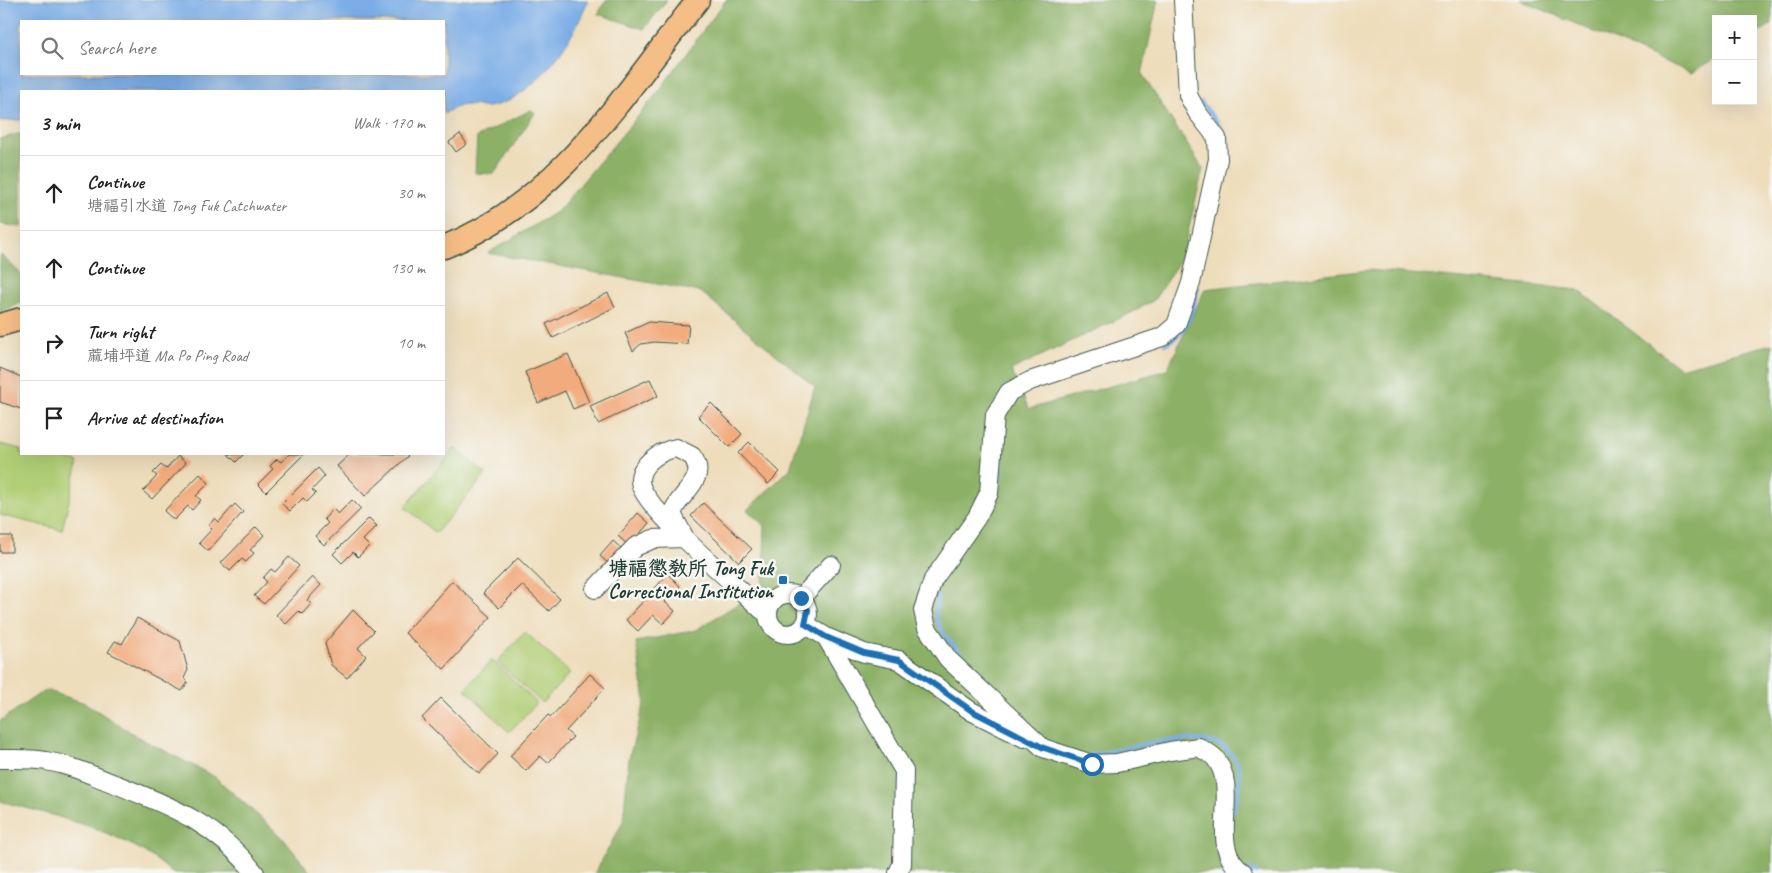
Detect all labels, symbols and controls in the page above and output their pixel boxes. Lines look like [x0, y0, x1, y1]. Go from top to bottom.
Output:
map controls [1712, 15, 1757, 105]
button: + [1712, 15, 1757, 60]
search box [20, 20, 445, 75]
icon: search [38, 34, 66, 62]
text: Search here [78, 36, 155, 60]
button: − [1712, 60, 1757, 105]
text: 3 min [40, 110, 80, 136]
text: Walk · 170 m [353, 113, 425, 133]
text: Continue [87, 170, 144, 194]
icon: ahead [40, 179, 68, 207]
text: 30 m [398, 183, 425, 203]
text: 塘福引水道 Tong Fuk Catchwater [87, 196, 286, 216]
icon: ahead [40, 254, 68, 282]
text: Continue [87, 256, 144, 280]
text: 130 m [391, 258, 425, 278]
text: Turn right [87, 320, 154, 344]
icon: right [40, 329, 68, 357]
text: 10 m [398, 333, 425, 353]
text: 蔴埔坪道 Ma Po Ping Road [87, 346, 248, 366]
icon: arrive [40, 404, 68, 432]
text: Arrive at destination [87, 406, 223, 430]
place label: 塘福懲教所 Tong Fuk Correctional Institution [608, 556, 775, 604]
marker: 塘福懲教所 Tong Fuk Correctional Institution [777, 574, 789, 586]
route end [790, 587, 813, 610]
route start [1081, 753, 1104, 776]

